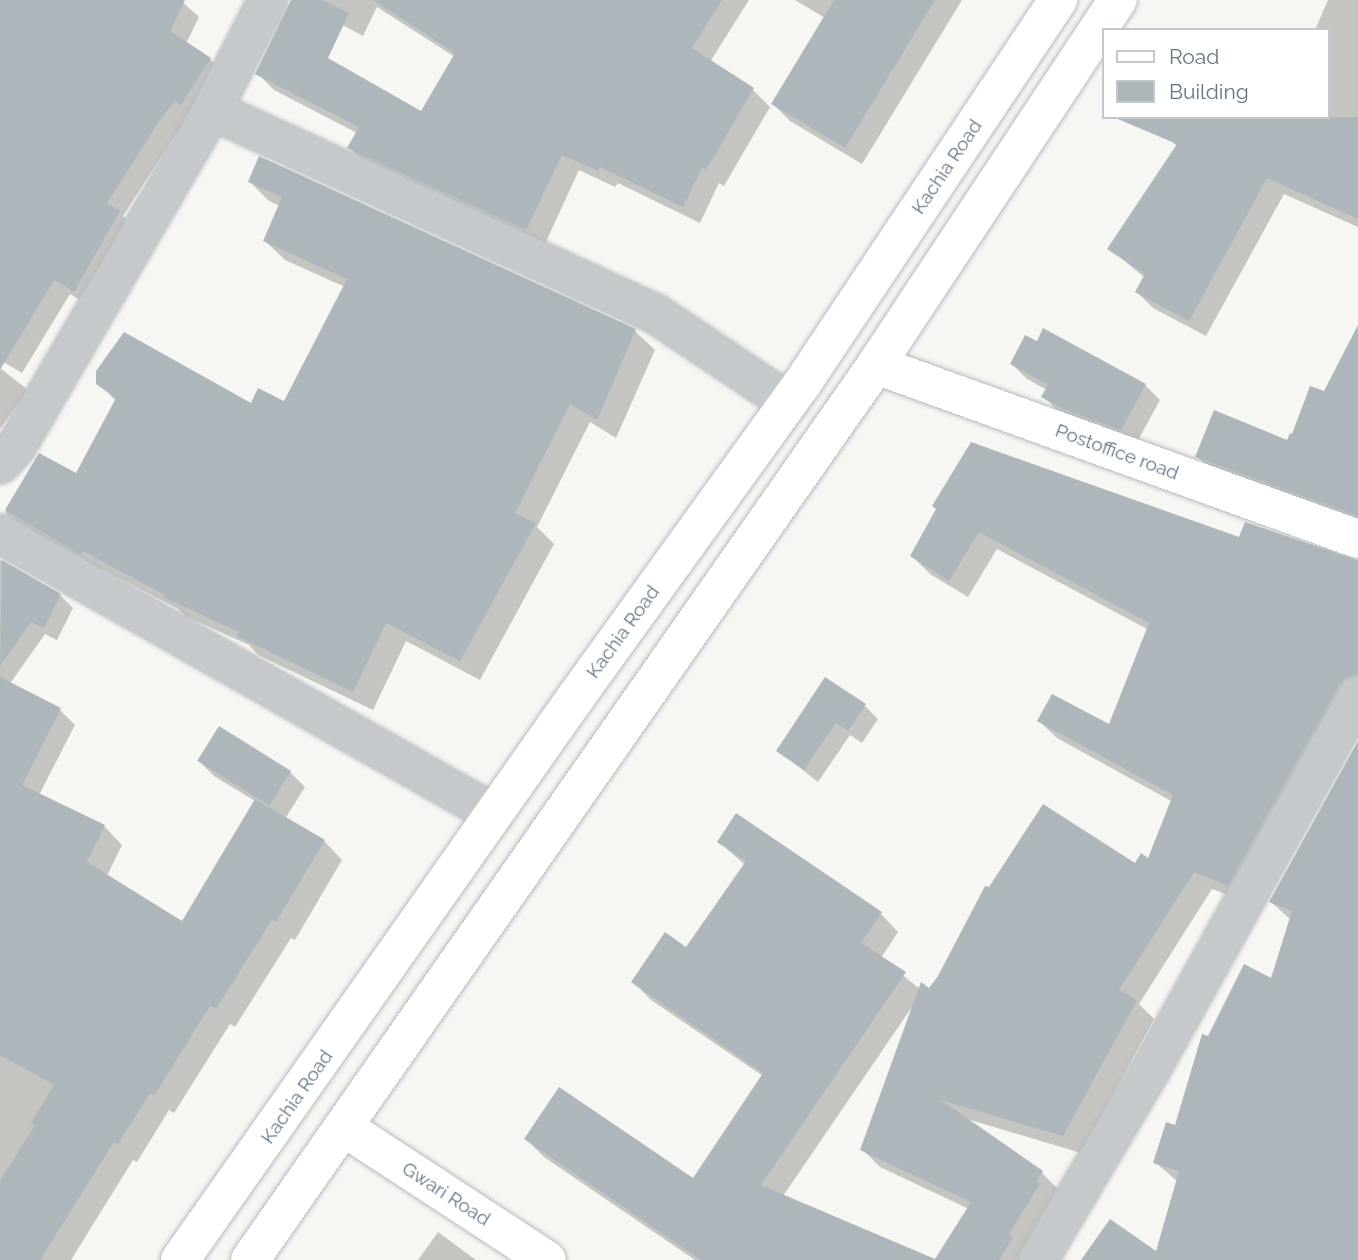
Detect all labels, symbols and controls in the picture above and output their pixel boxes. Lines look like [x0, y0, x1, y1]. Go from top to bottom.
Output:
legend [1102, 28, 1330, 119]
text: Road [1169, 44, 1219, 69]
text: Building [1169, 79, 1249, 104]
street label: Kachia Road [907, 115, 987, 219]
street label: Postoffice road [1052, 419, 1182, 485]
street label: Kachia Road [582, 581, 664, 683]
street label: Kachia Road [256, 1046, 338, 1148]
street label: Gwari Road [398, 1157, 494, 1231]

